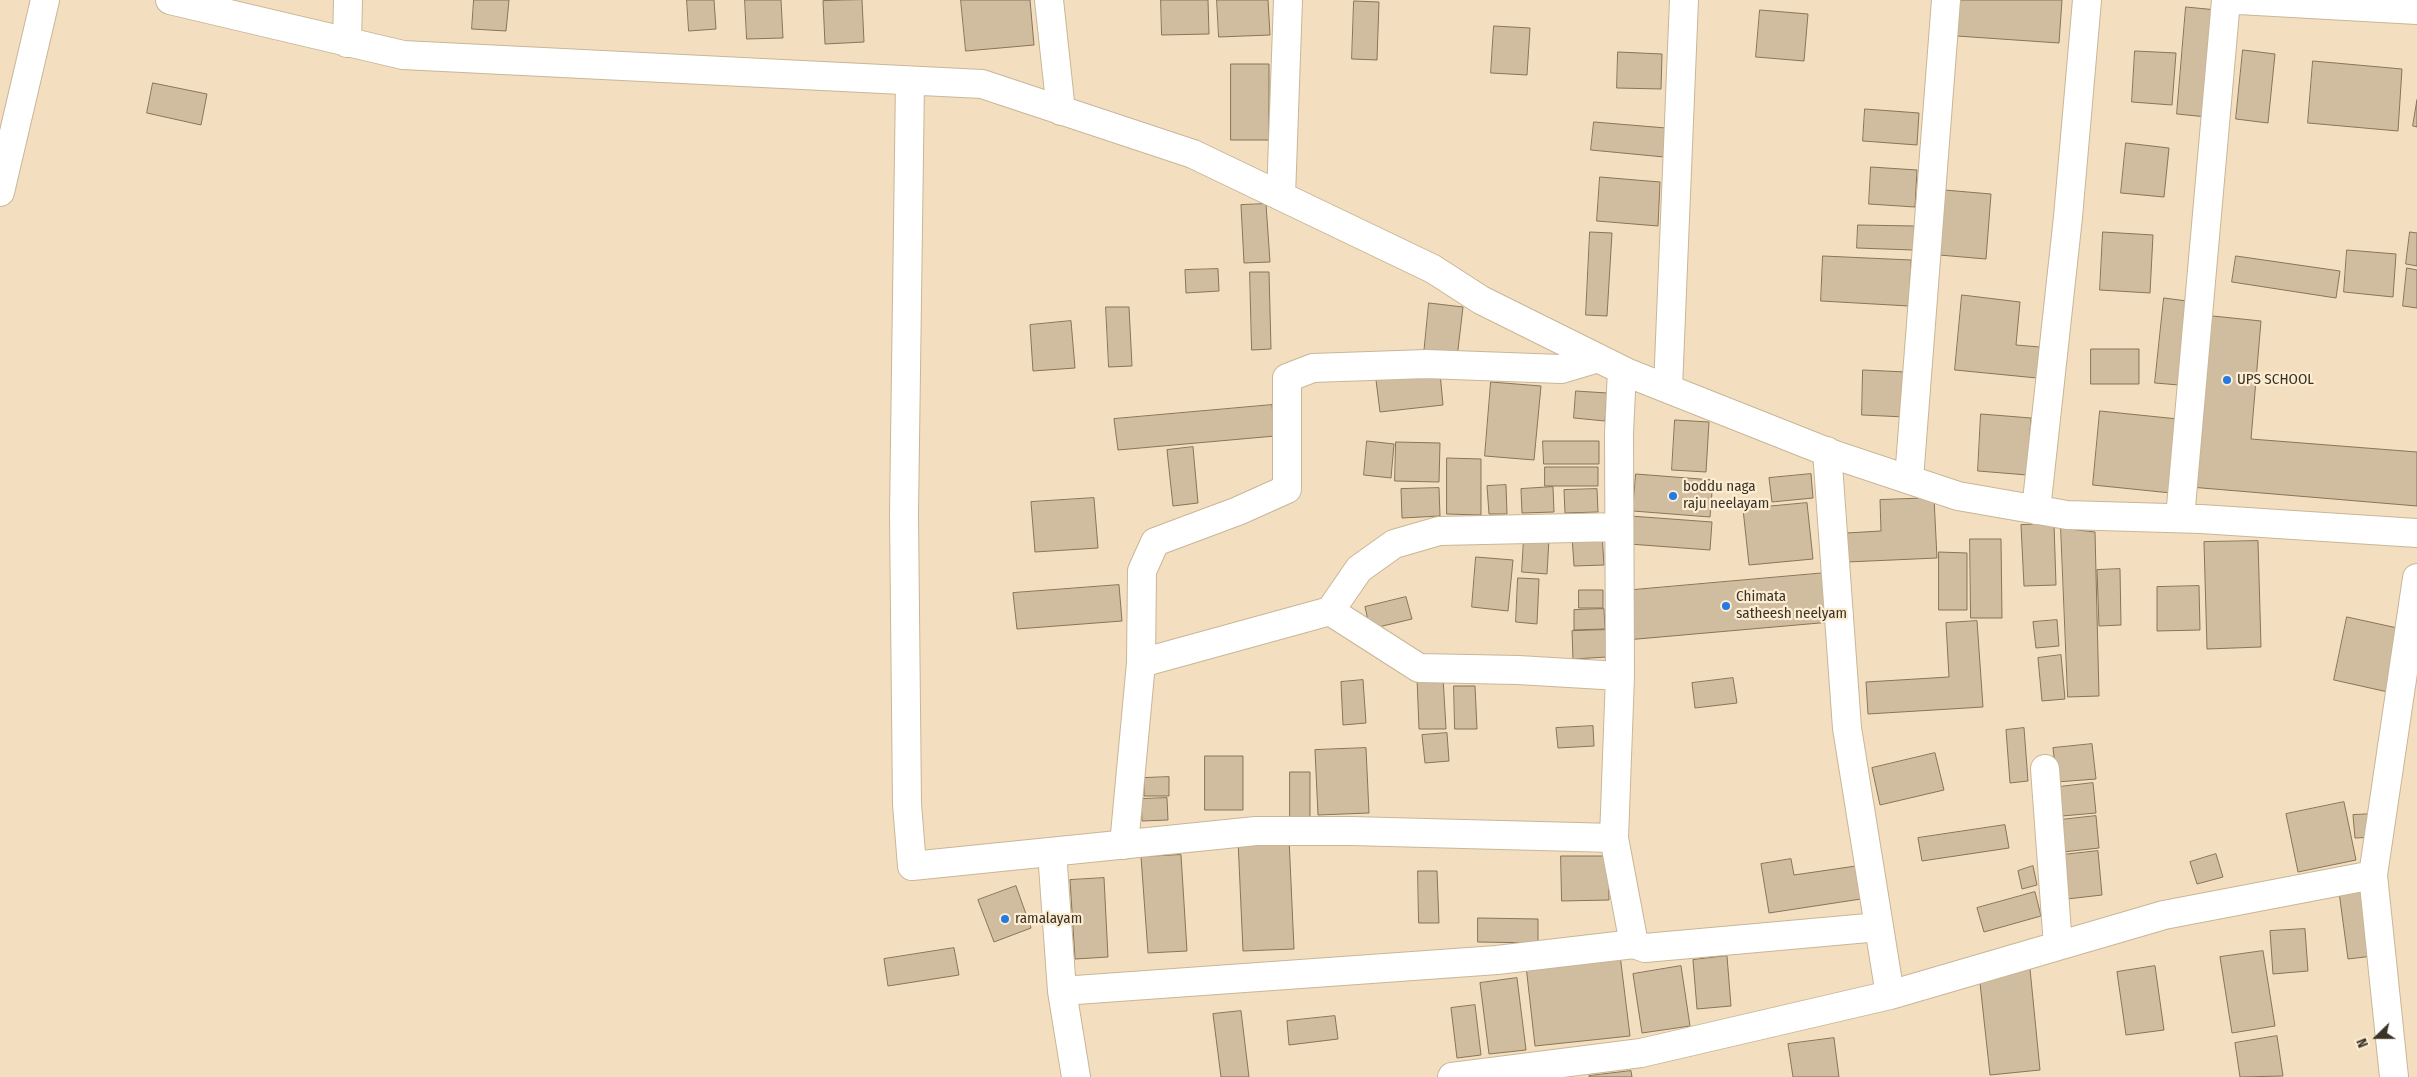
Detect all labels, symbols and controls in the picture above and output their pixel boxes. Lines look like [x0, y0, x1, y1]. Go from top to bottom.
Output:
place label: UPS SCHOOL [2237, 371, 2314, 389]
marker: UPS SCHOOL [2221, 374, 2233, 386]
place label: boddu naga raju neelayam [1683, 478, 1769, 513]
marker: boddu naga raju neelayam [1667, 490, 1679, 502]
place label: Chimata satheesh neelyam [1736, 588, 1847, 623]
marker: Chimata satheesh neelyam [1720, 600, 1732, 612]
place label: ramalayam [1015, 910, 1082, 928]
marker: ramalayam [999, 913, 1011, 925]
north arrow [2352, 1012, 2402, 1062]
text: N [2353, 1036, 2372, 1050]

